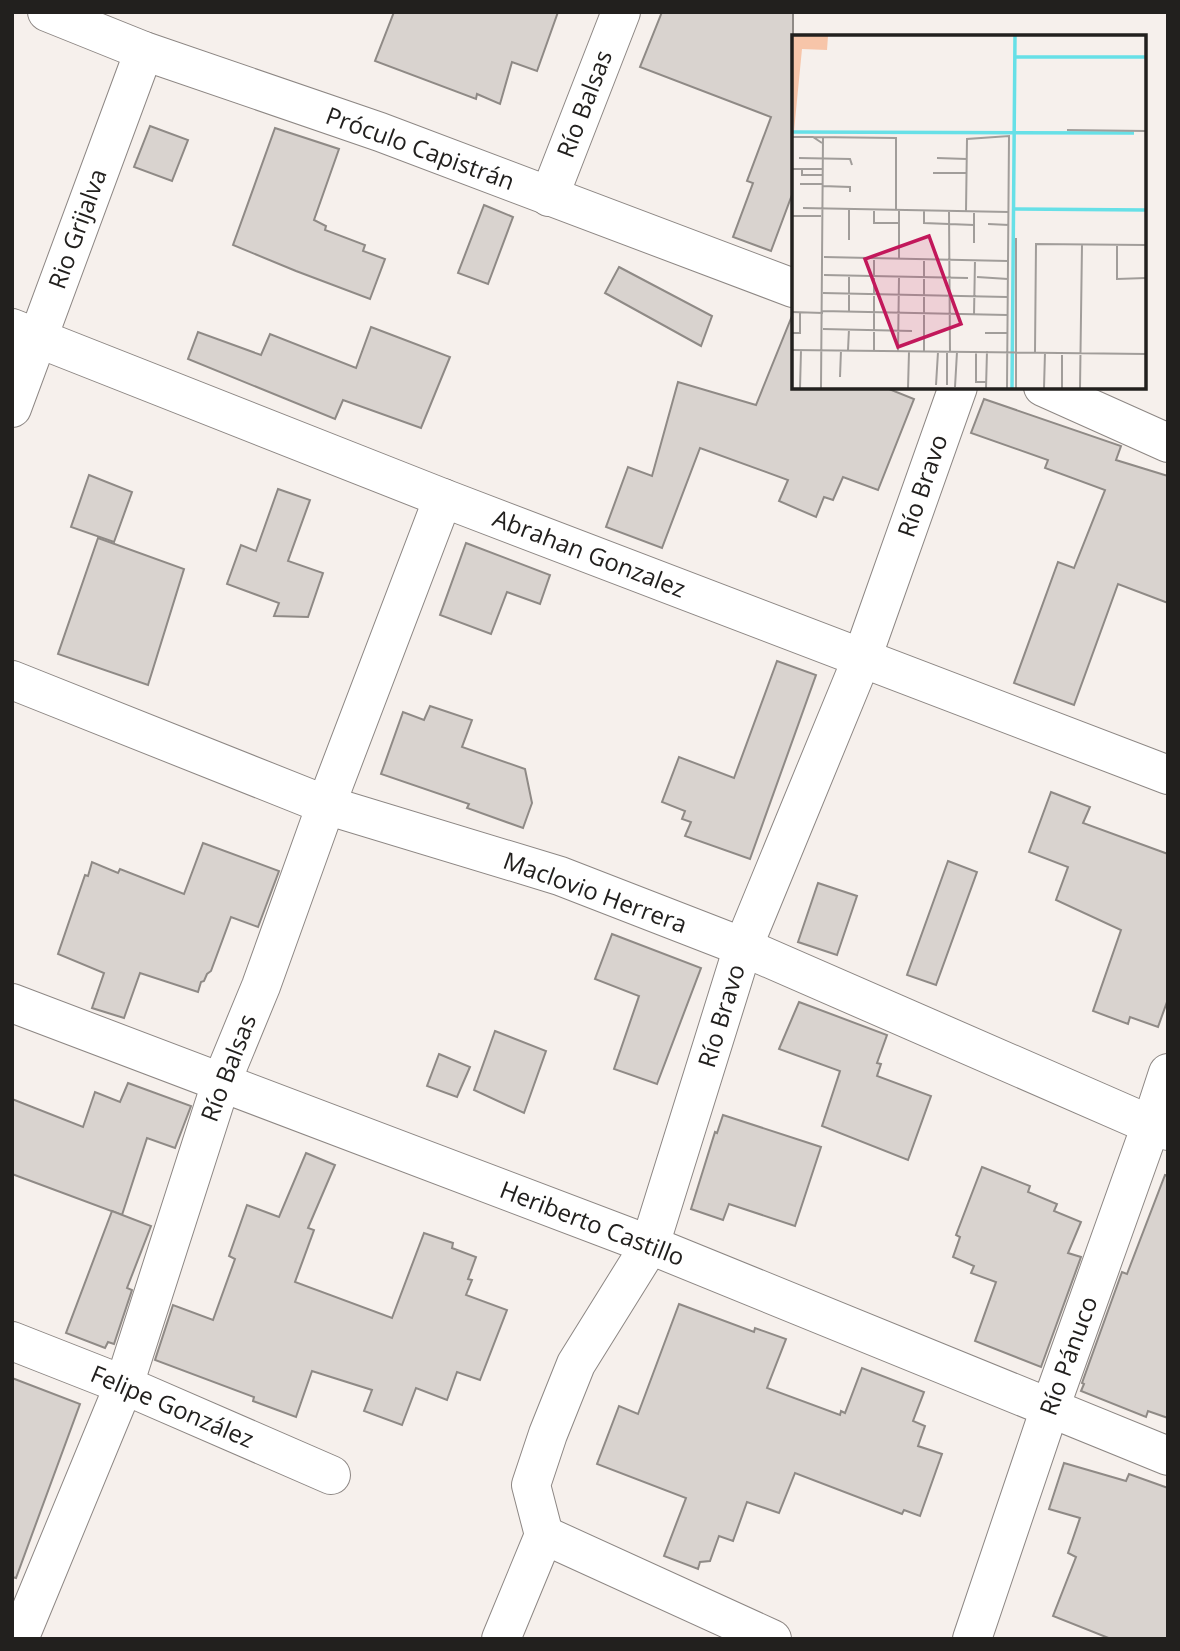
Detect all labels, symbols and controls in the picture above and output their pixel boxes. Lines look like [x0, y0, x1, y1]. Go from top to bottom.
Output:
inset map [792, 35, 1145, 388]
street label: Río Balsas [548, 45, 619, 162]
street label: Próculo Capistrán [322, 98, 520, 197]
street label: Rio Grijalva [40, 164, 114, 293]
street label: Río Bravo [889, 430, 955, 541]
street label: Abrahan Gonzalez [488, 501, 691, 605]
street label: Maclovio Herrera [499, 843, 692, 940]
street label: Río Bravo [689, 960, 752, 1071]
street label: Río Balsas [192, 1009, 263, 1126]
street label: Heriberto Castillo [495, 1172, 690, 1273]
street label: Río Pánuco [1031, 1291, 1104, 1420]
street label: Felipe González [86, 1356, 259, 1455]

